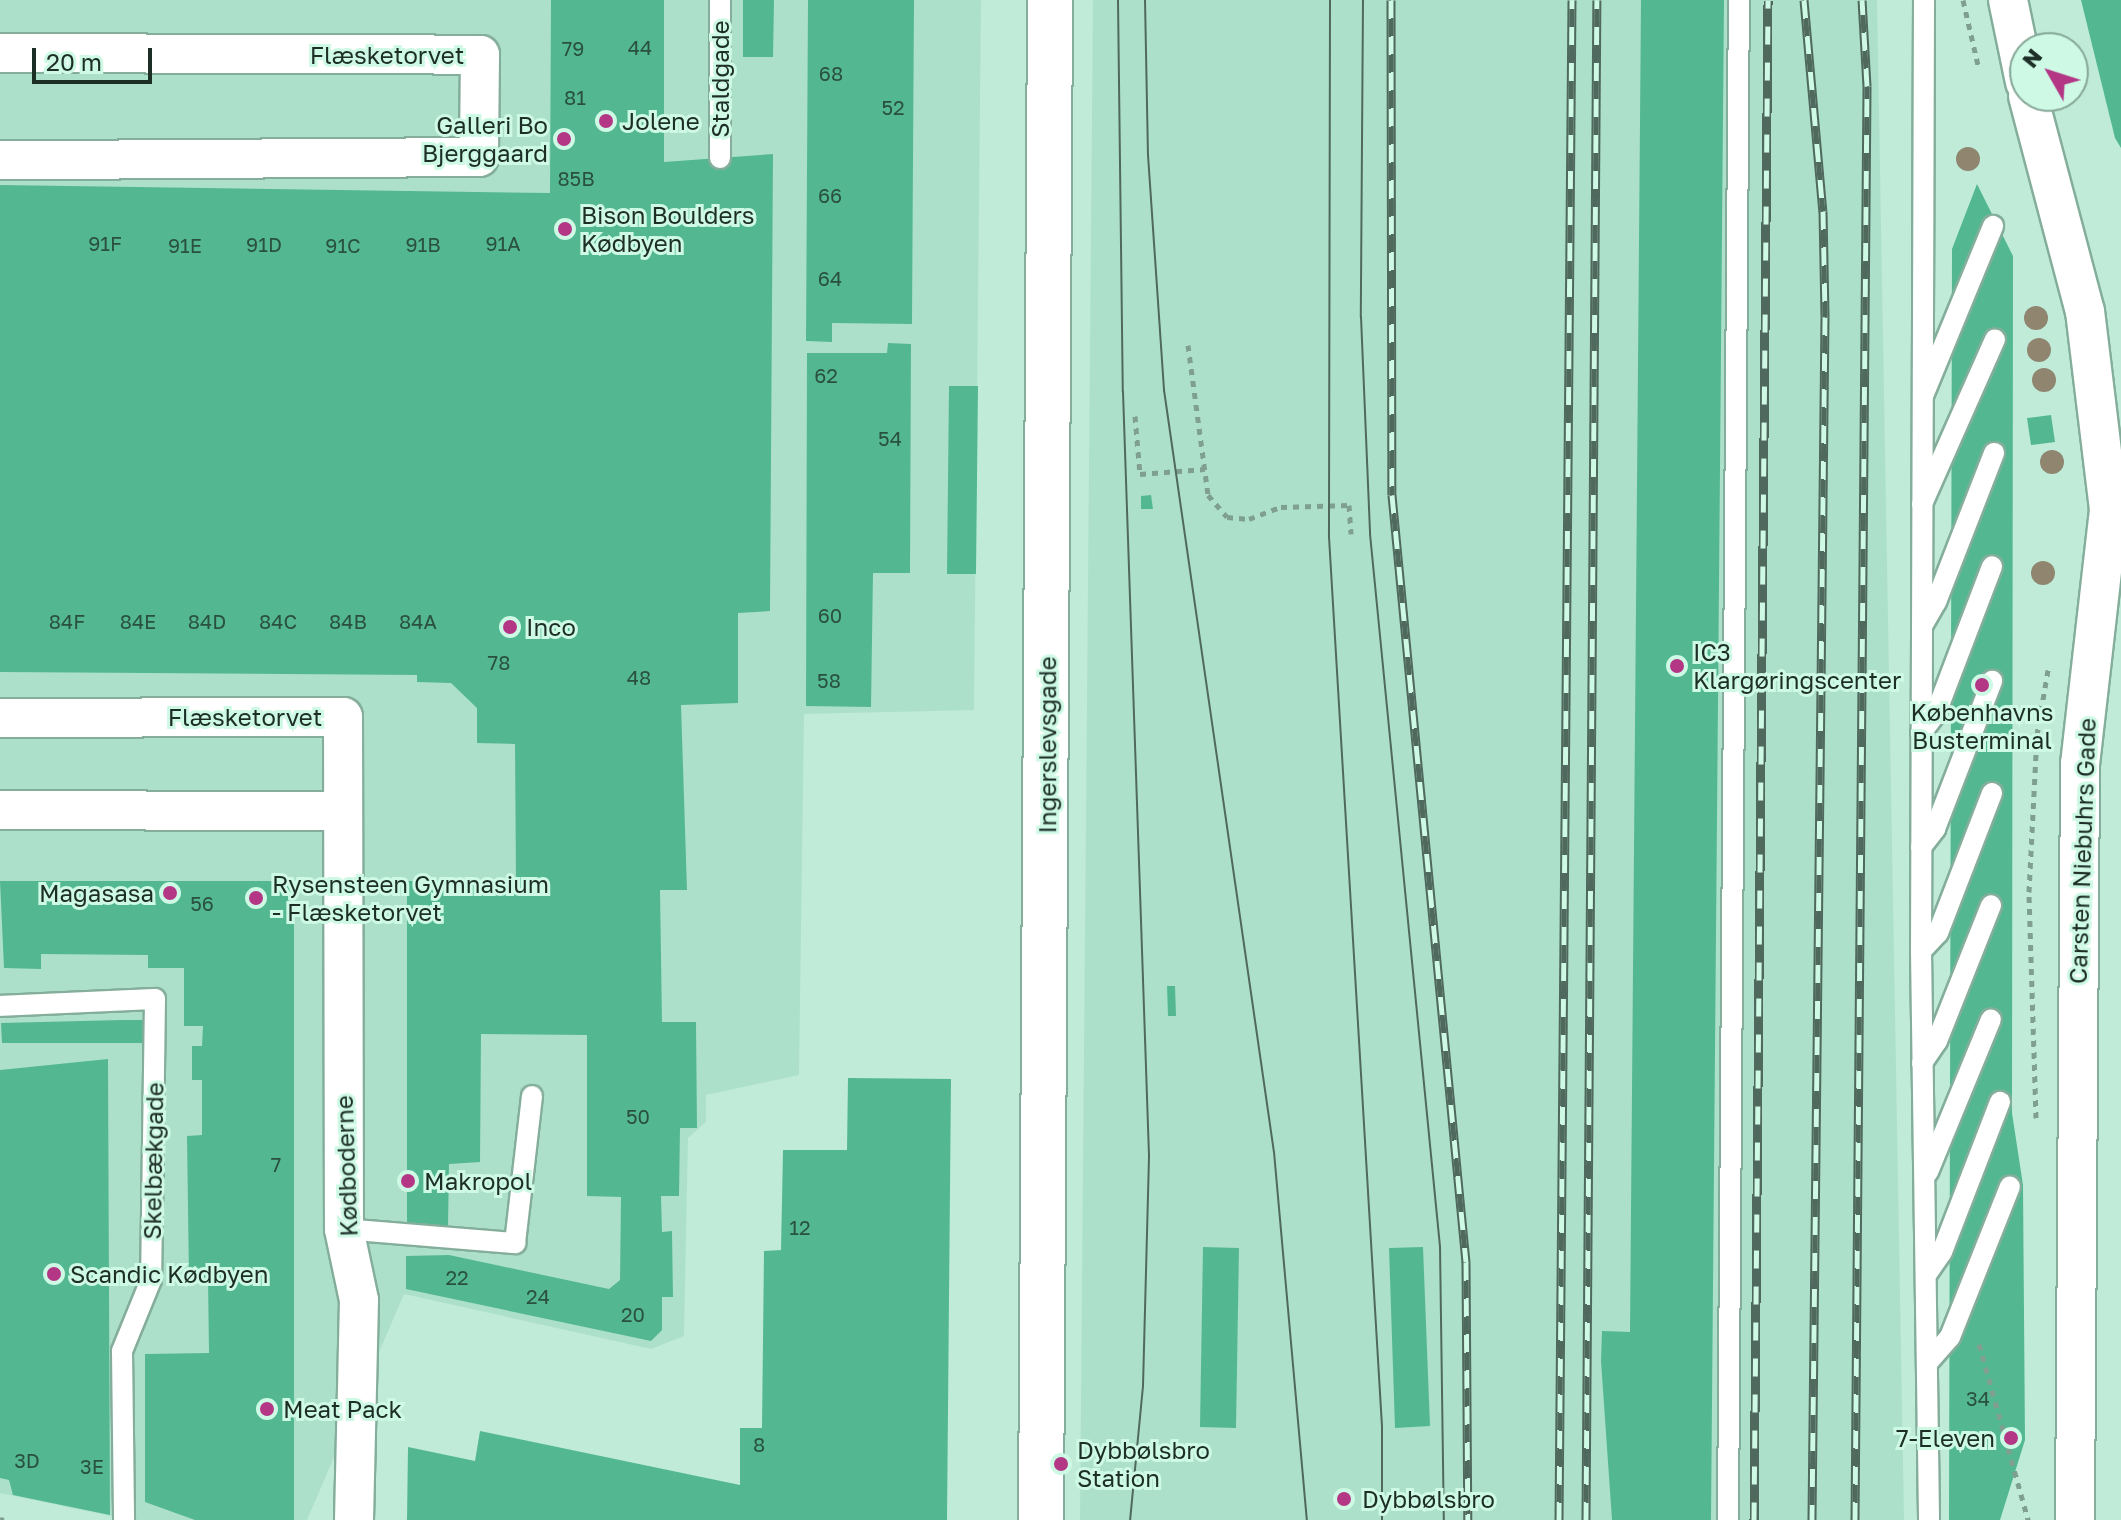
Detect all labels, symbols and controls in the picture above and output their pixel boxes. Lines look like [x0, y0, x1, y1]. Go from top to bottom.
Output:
street label: Staldgade [706, 20, 734, 138]
scale bar [36, 32, 156, 82]
north arrow [2009, 32, 2089, 112]
house number: 44 [628, 35, 652, 59]
house number: 79 [562, 36, 584, 60]
street label: Flæsketorvet [310, 41, 464, 69]
text: N [2016, 43, 2047, 73]
text: 20 m [46, 47, 102, 76]
house number: 68 [819, 61, 843, 85]
house number: 81 [564, 85, 586, 109]
house number: 52 [881, 95, 905, 119]
place label: Jolene [622, 107, 700, 135]
place label: Galleri Bo Bjerggaard [422, 111, 548, 167]
marker: Jolene [597, 112, 615, 130]
marker: Galleri Bo Bjerggaard [555, 130, 573, 148]
house number: 85B [557, 166, 595, 190]
house number: 66 [818, 183, 842, 207]
place label: Bison Boulders Kødbyen [581, 201, 755, 257]
marker: Bison Boulders Kødbyen [556, 220, 574, 238]
house number: 91F [88, 231, 122, 255]
house number: 91A [485, 231, 521, 255]
house number: 91D [246, 232, 282, 256]
house number: 91B [405, 232, 441, 256]
house number: 91E [168, 233, 202, 257]
house number: 91C [325, 233, 361, 257]
house number: 64 [818, 266, 842, 290]
house number: 62 [814, 363, 838, 387]
house number: 54 [878, 426, 902, 450]
house number: 60 [818, 603, 842, 627]
house number: 84F [49, 609, 85, 633]
house number: 84E [120, 609, 156, 633]
house number: 84D [188, 609, 226, 633]
house number: 84C [259, 609, 297, 633]
house number: 84B [329, 609, 367, 633]
house number: 84A [399, 609, 437, 633]
place label: Inco [526, 613, 576, 641]
marker: Inco [501, 618, 519, 636]
place label: IC3 Klargøringscenter [1693, 638, 1901, 694]
house number: 78 [488, 650, 510, 674]
street label: Ingerslevsgade [1033, 656, 1061, 834]
marker: IC3 Klargøringscenter [1668, 657, 1686, 675]
house number: 48 [627, 665, 651, 689]
house number: 58 [817, 668, 841, 692]
marker: Københavns Busterminal [1973, 676, 1991, 694]
place label: Københavns Busterminal [1911, 698, 2053, 754]
street label: Flæsketorvet [168, 703, 322, 731]
street label: Carsten Niebuhrs Gade [2063, 718, 2101, 984]
place label: Rysensteen Gymnasium - Flæsketorvet [272, 870, 549, 926]
place label: Magasasa [39, 879, 154, 907]
marker: Magasasa [161, 884, 179, 902]
marker: Rysensteen Gymnasium - Flæsketorvet [247, 889, 265, 907]
house number: 56 [190, 891, 214, 915]
street label: Skelbækgade [137, 1082, 169, 1240]
street label: Kødboderne [329, 1095, 363, 1237]
house number: 50 [626, 1104, 650, 1128]
house number: 7 [271, 1152, 281, 1176]
place label: Makropol [424, 1167, 532, 1195]
marker: Makropol [399, 1172, 417, 1190]
house number: 12 [789, 1215, 811, 1239]
place label: Scandic Kødbyen [70, 1260, 268, 1288]
marker: Scandic Kødbyen [45, 1265, 63, 1283]
house number: 22 [445, 1265, 469, 1289]
house number: 24 [526, 1284, 550, 1308]
house number: 20 [621, 1302, 645, 1326]
house number: 34 [1966, 1386, 1990, 1410]
place label: Meat Pack [283, 1395, 402, 1423]
marker: Meat Pack [258, 1400, 276, 1418]
place label: 7-Eleven [1896, 1424, 1995, 1452]
marker: 7-Eleven [2002, 1429, 2020, 1447]
house number: 8 [753, 1432, 765, 1456]
place label: Dybbølsbro Station [1077, 1436, 1210, 1492]
house number: 3D [14, 1448, 40, 1472]
house number: 3E [80, 1454, 104, 1478]
marker: Dybbølsbro Station [1052, 1455, 1070, 1473]
place label: Dybbølsbro [1362, 1485, 1495, 1513]
marker: Dybbølsbro [1333, 1488, 1355, 1510]

